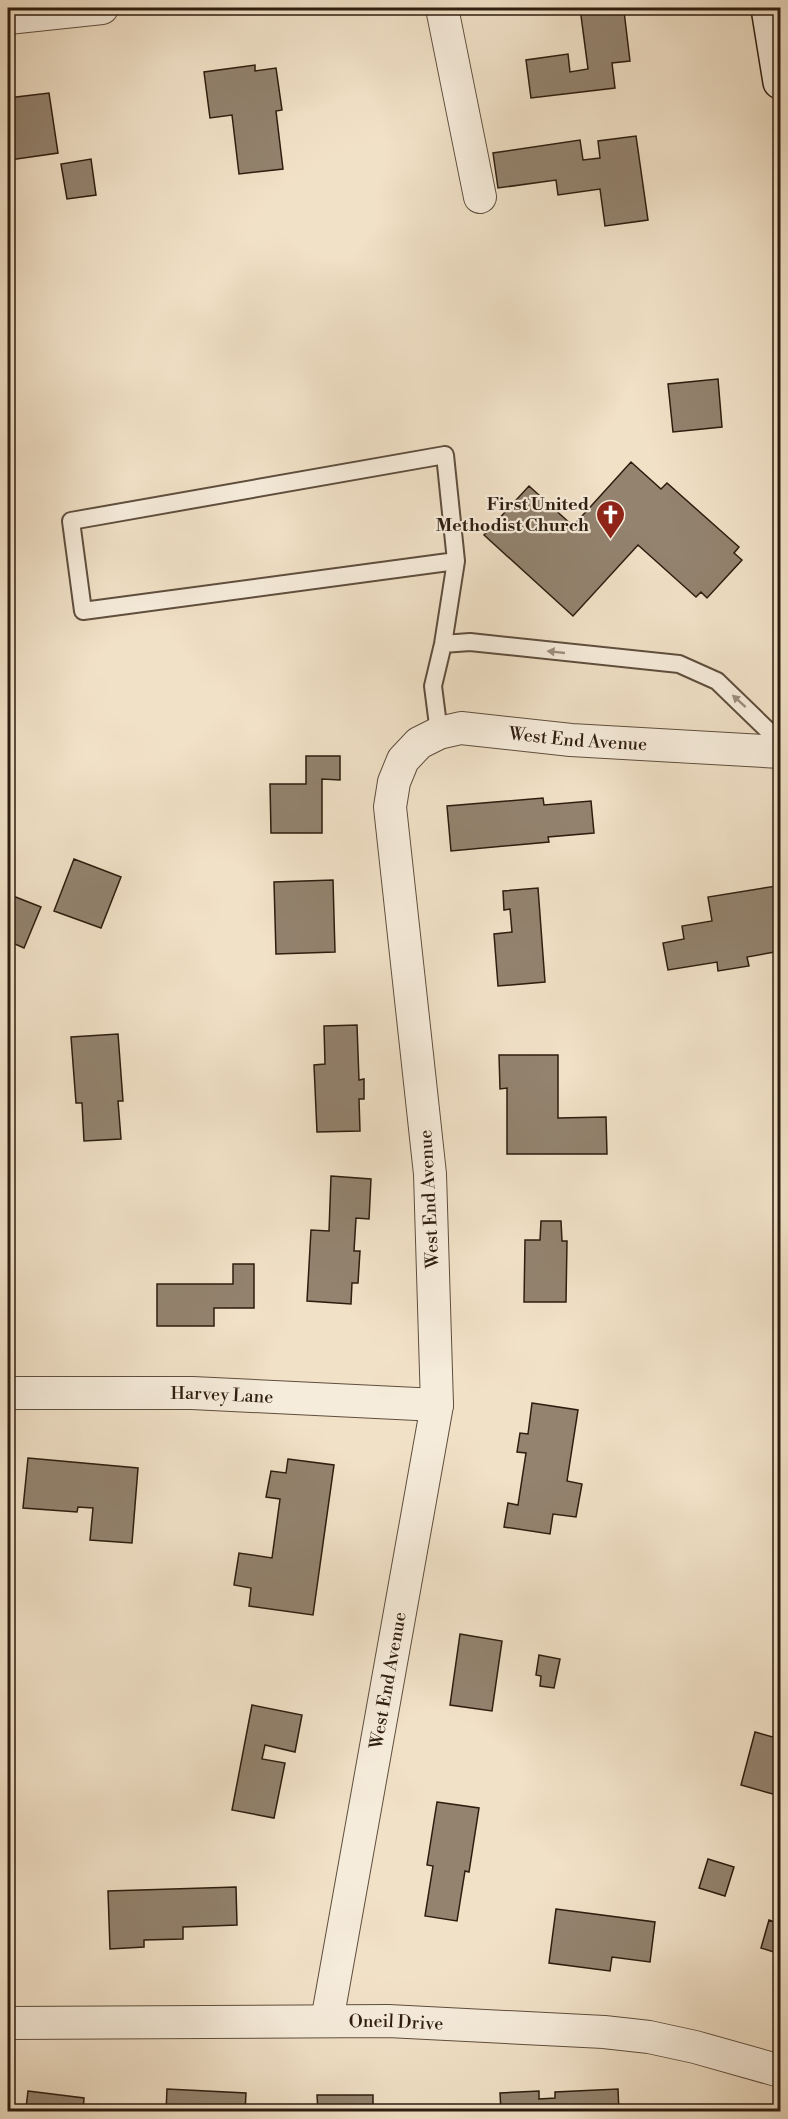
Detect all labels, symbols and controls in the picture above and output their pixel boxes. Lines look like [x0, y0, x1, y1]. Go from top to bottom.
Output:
place label: First United Methodist Church [435, 493, 589, 537]
church icon: First United Methodist Church [594, 498, 626, 540]
one-way arrow [547, 647, 566, 656]
one-way arrow [732, 694, 747, 708]
street label: West End Avenue [507, 722, 648, 756]
street label: West End Avenue [414, 1129, 445, 1270]
street label: Harvey Lane [170, 1382, 274, 1409]
street label: West End Avenue [365, 1610, 412, 1752]
street label: Oneil Drive [349, 2010, 444, 2036]

